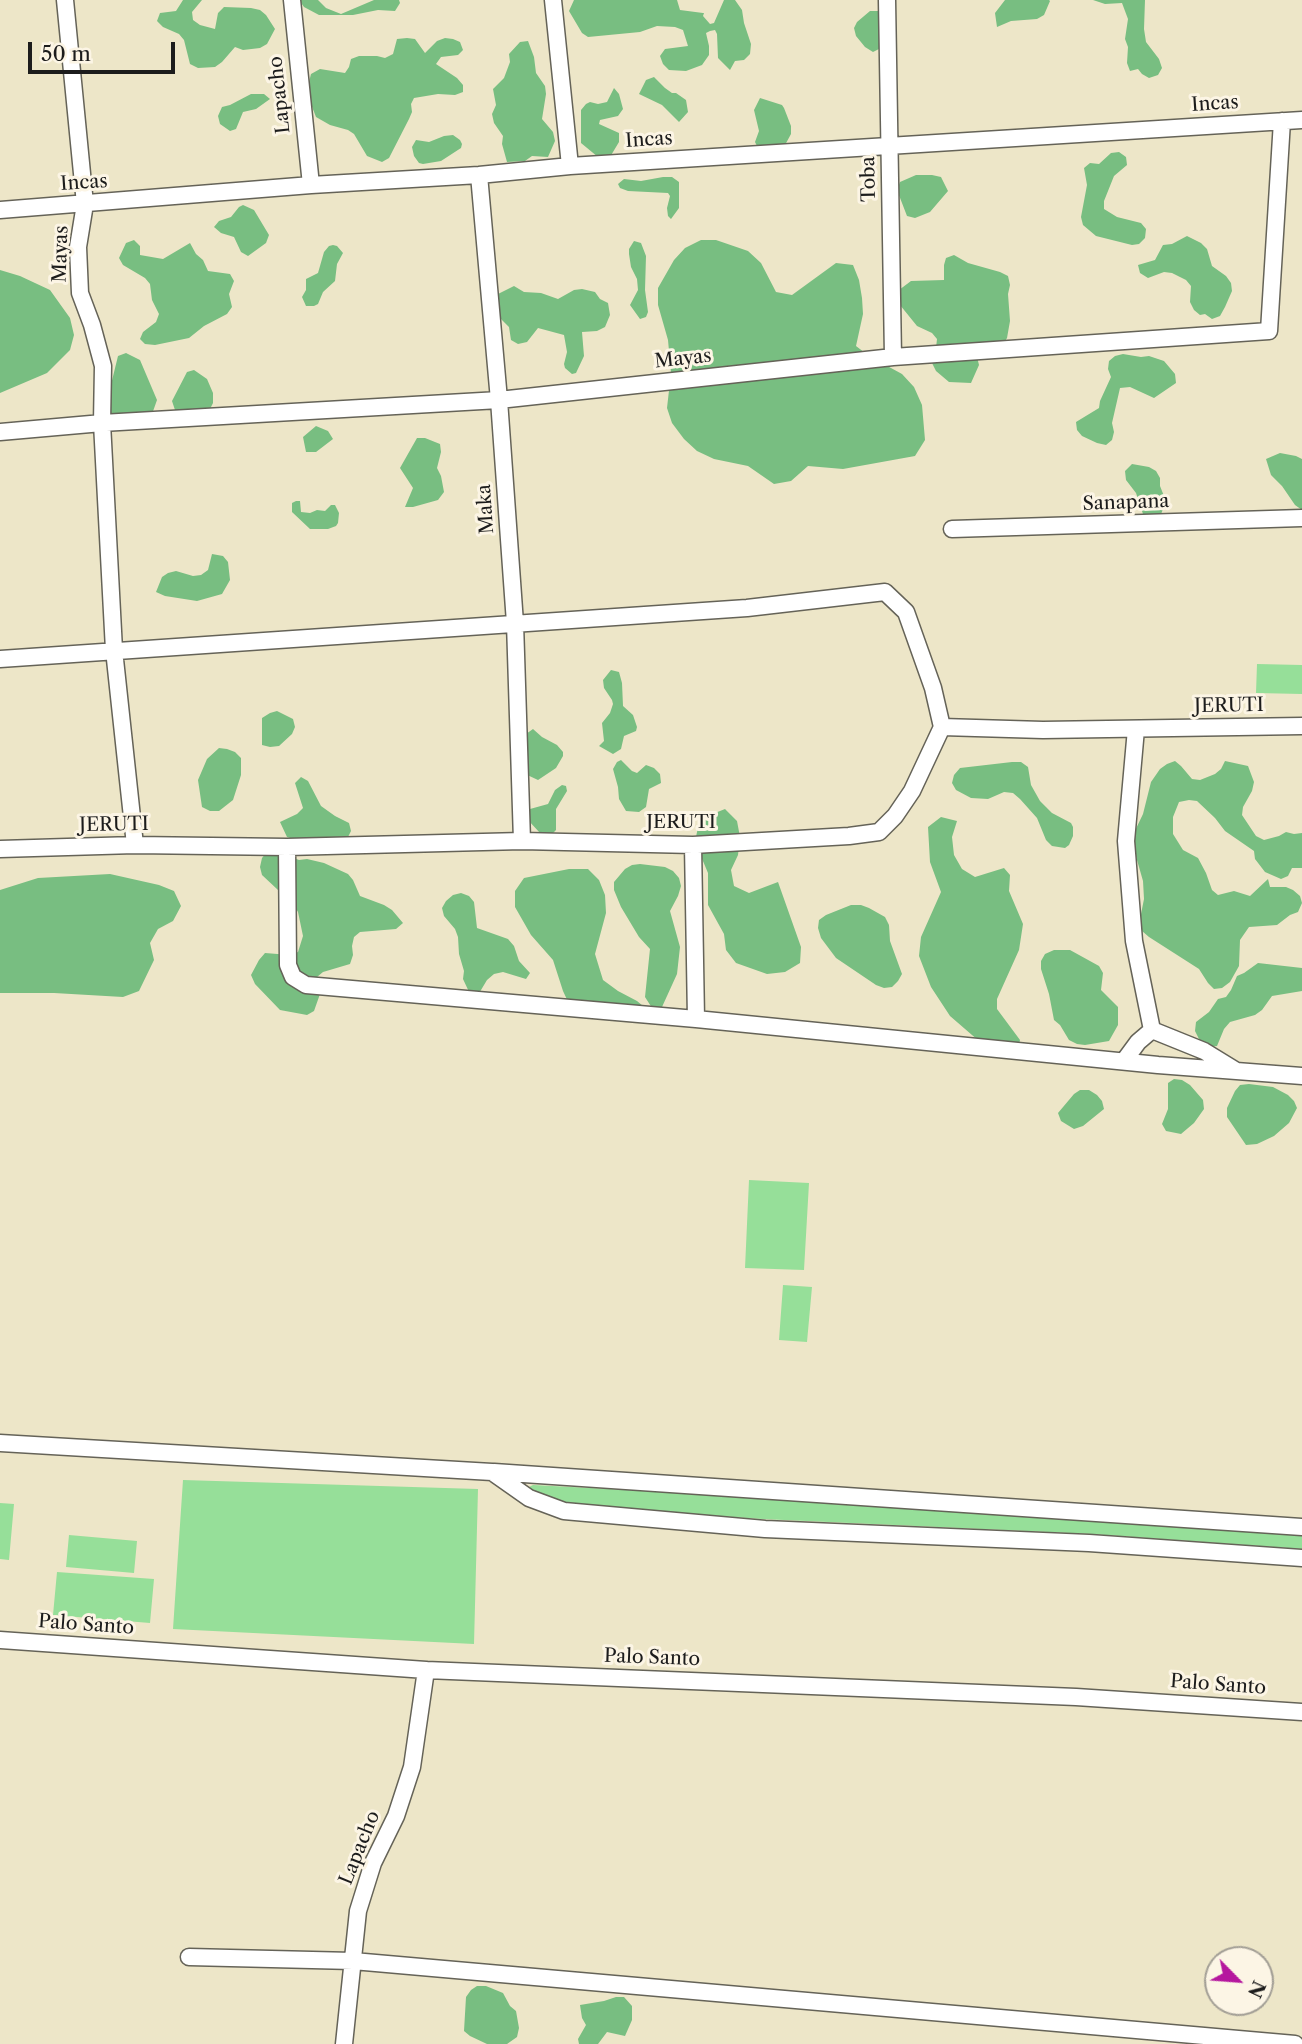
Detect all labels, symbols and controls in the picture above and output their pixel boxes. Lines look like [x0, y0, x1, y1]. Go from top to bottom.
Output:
scale bar [32, 28, 178, 72]
text: 50 m [41, 41, 91, 66]
street label: Lapacho [265, 55, 295, 135]
street label: Incas [1191, 91, 1239, 117]
street label: Incas [625, 127, 673, 153]
street label: Toba [857, 156, 881, 202]
street label: Incas [60, 170, 108, 196]
street label: Mayas [49, 225, 73, 283]
street label: Mayas [653, 345, 713, 373]
street label: Maka [473, 483, 499, 535]
street label: Sanapana [1082, 490, 1170, 516]
street label: JERUTI [1194, 694, 1264, 718]
street label: JERUTI [646, 812, 716, 834]
street label: JERUTI [79, 813, 149, 837]
street label: Palo Santo [37, 1610, 135, 1640]
street label: Palo Santo [604, 1645, 700, 1671]
street label: Palo Santo [1169, 1670, 1267, 1700]
street label: Lapacho [335, 1808, 385, 1888]
north arrow [1204, 1946, 1274, 2016]
text: N [1243, 1977, 1271, 2002]

